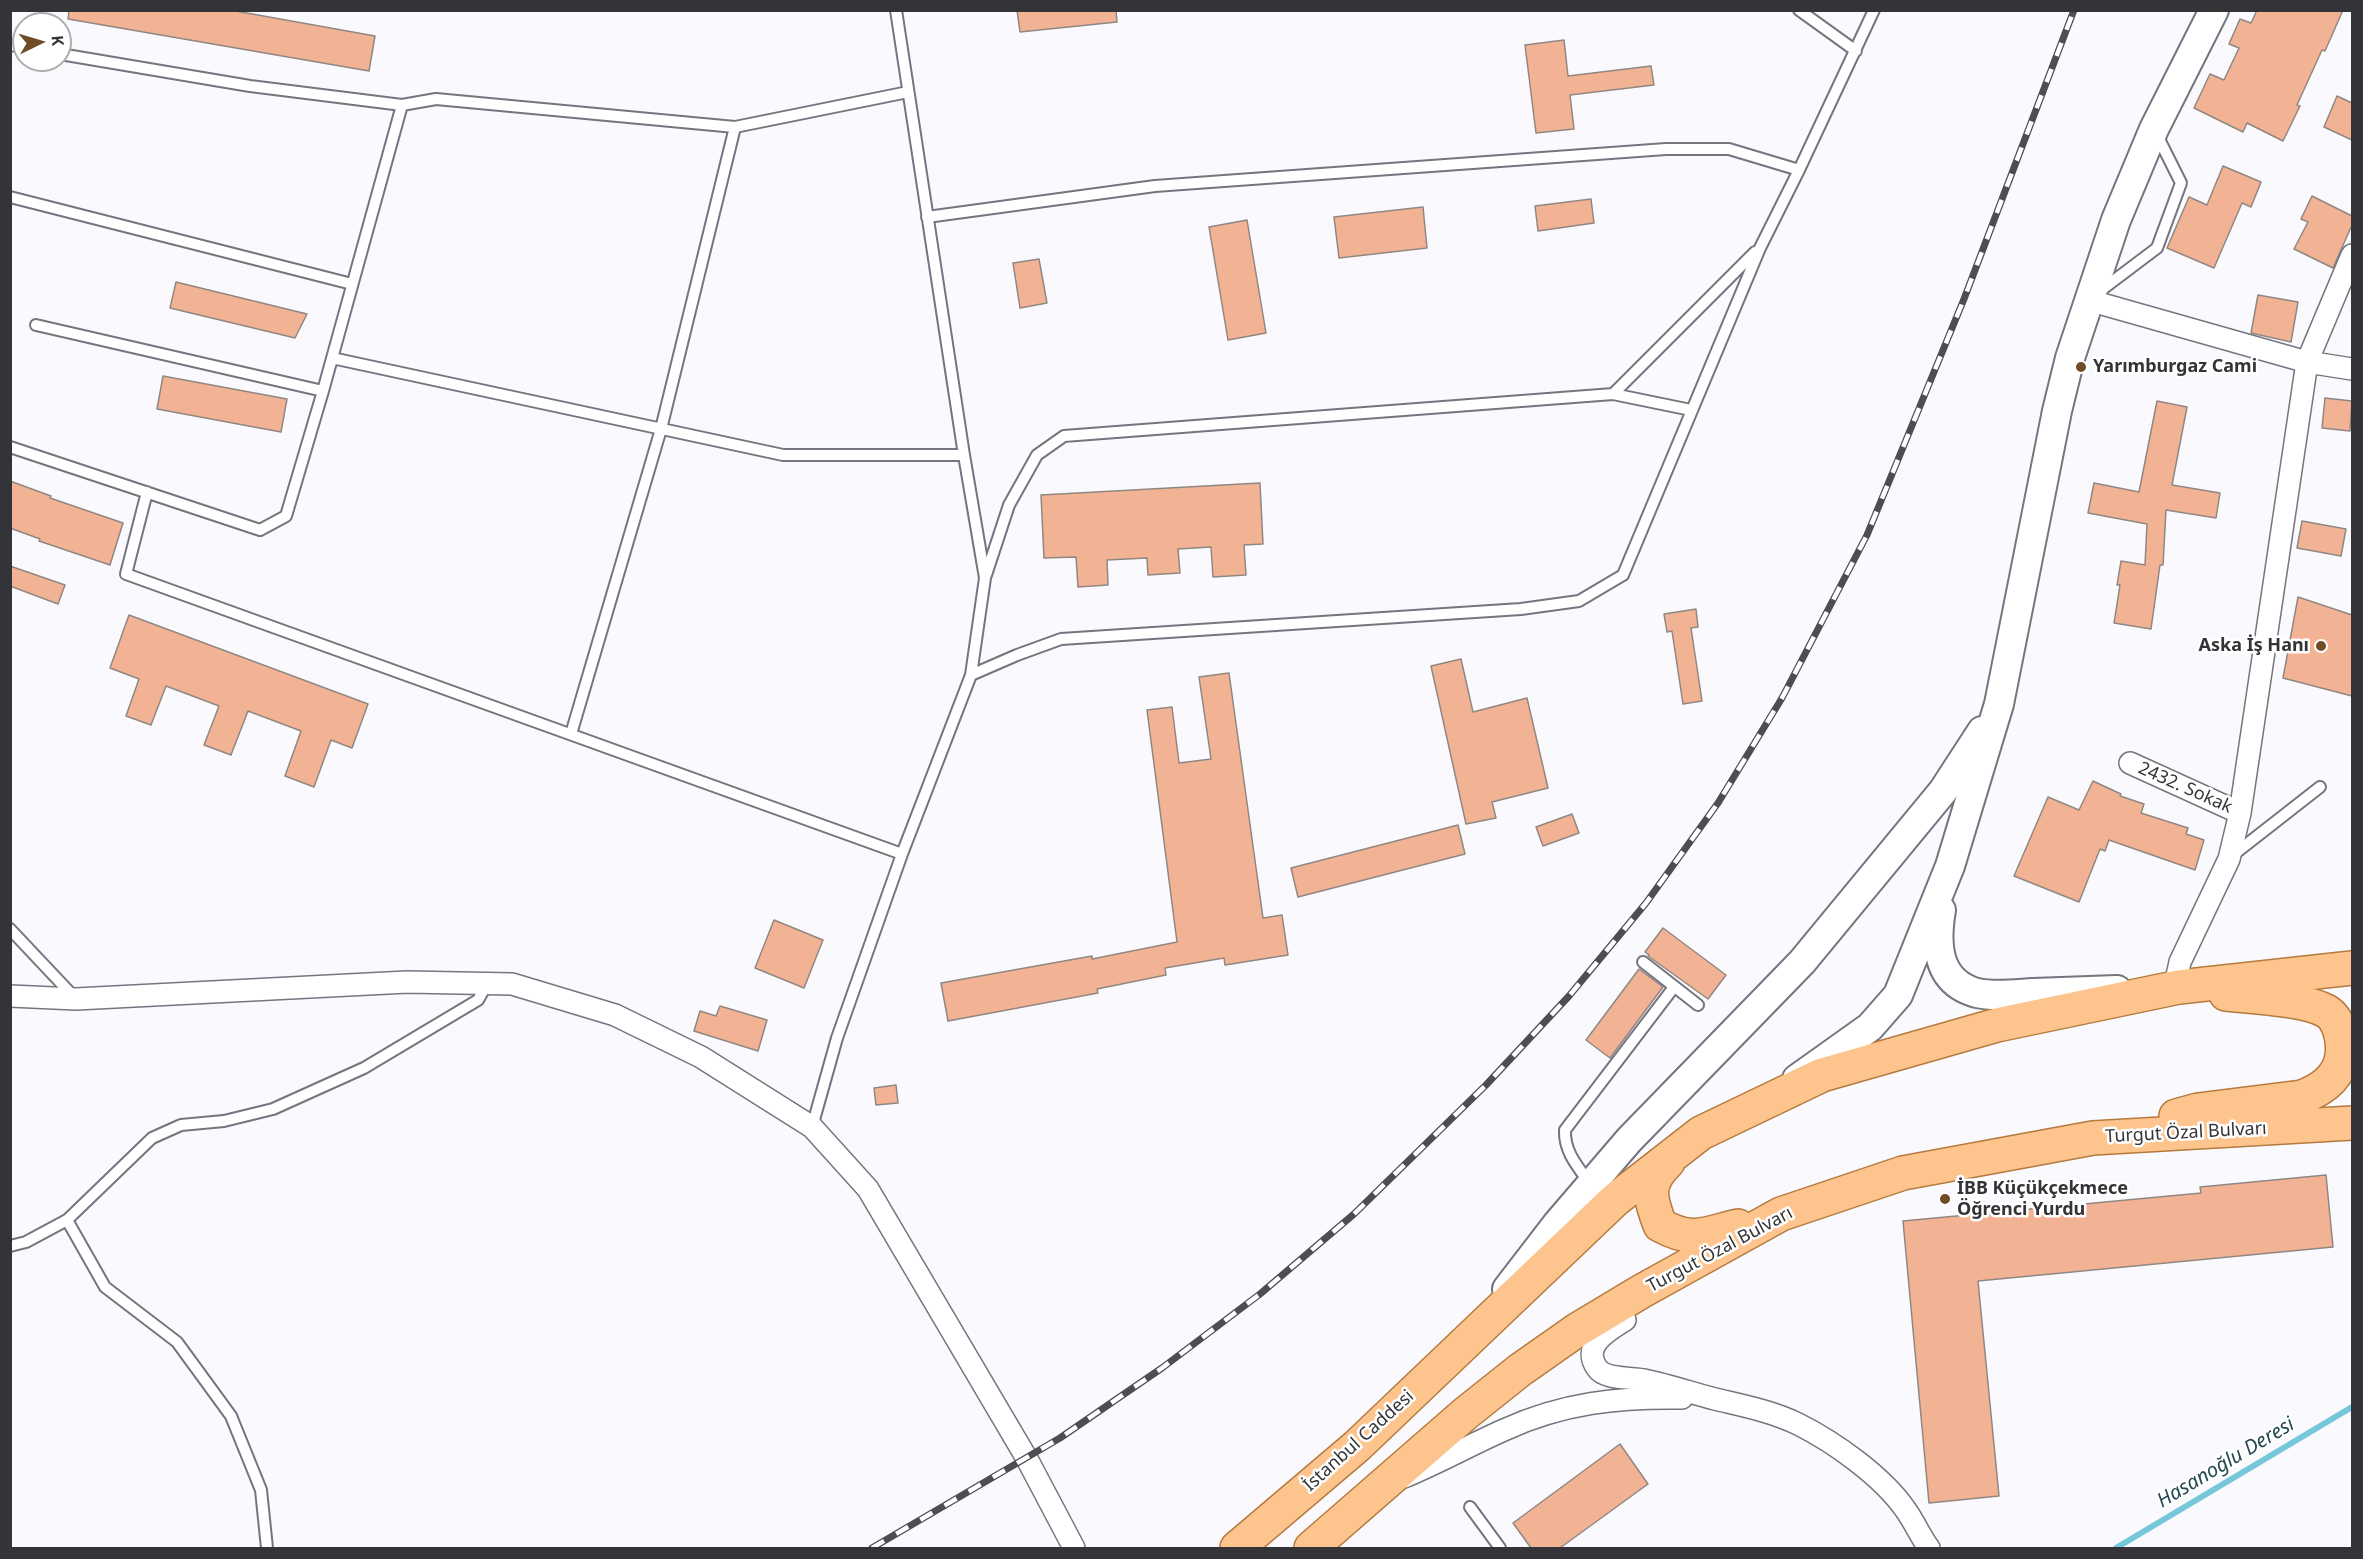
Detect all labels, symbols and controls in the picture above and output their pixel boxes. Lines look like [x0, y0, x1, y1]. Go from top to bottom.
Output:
north arrow [12, 12, 72, 72]
text: K [47, 34, 69, 47]
place label: Yarımburgaz Cami [2093, 356, 2257, 378]
marker: Yarımburgaz Cami [2074, 360, 2088, 374]
place label: Aska İş Hanı [2199, 635, 2309, 657]
marker: Aska İş Hanı [2314, 639, 2328, 653]
street label: 2432. Sokak [2135, 758, 2235, 818]
street label: Turgut Özal Bulvarı [2105, 1118, 2267, 1148]
place label: İBB Küçükçekmece Öğrenci Yurdu [1957, 1178, 2128, 1220]
marker: İBB Küçükçekmece Öğrenci Yurdu [1938, 1192, 1952, 1206]
street label: Turgut Özal Bulvarı [1644, 1203, 1796, 1297]
street label: İstanbul Caddesi [1299, 1386, 1419, 1496]
water label: Hasanoğlu Deresi [2153, 1413, 2299, 1513]

